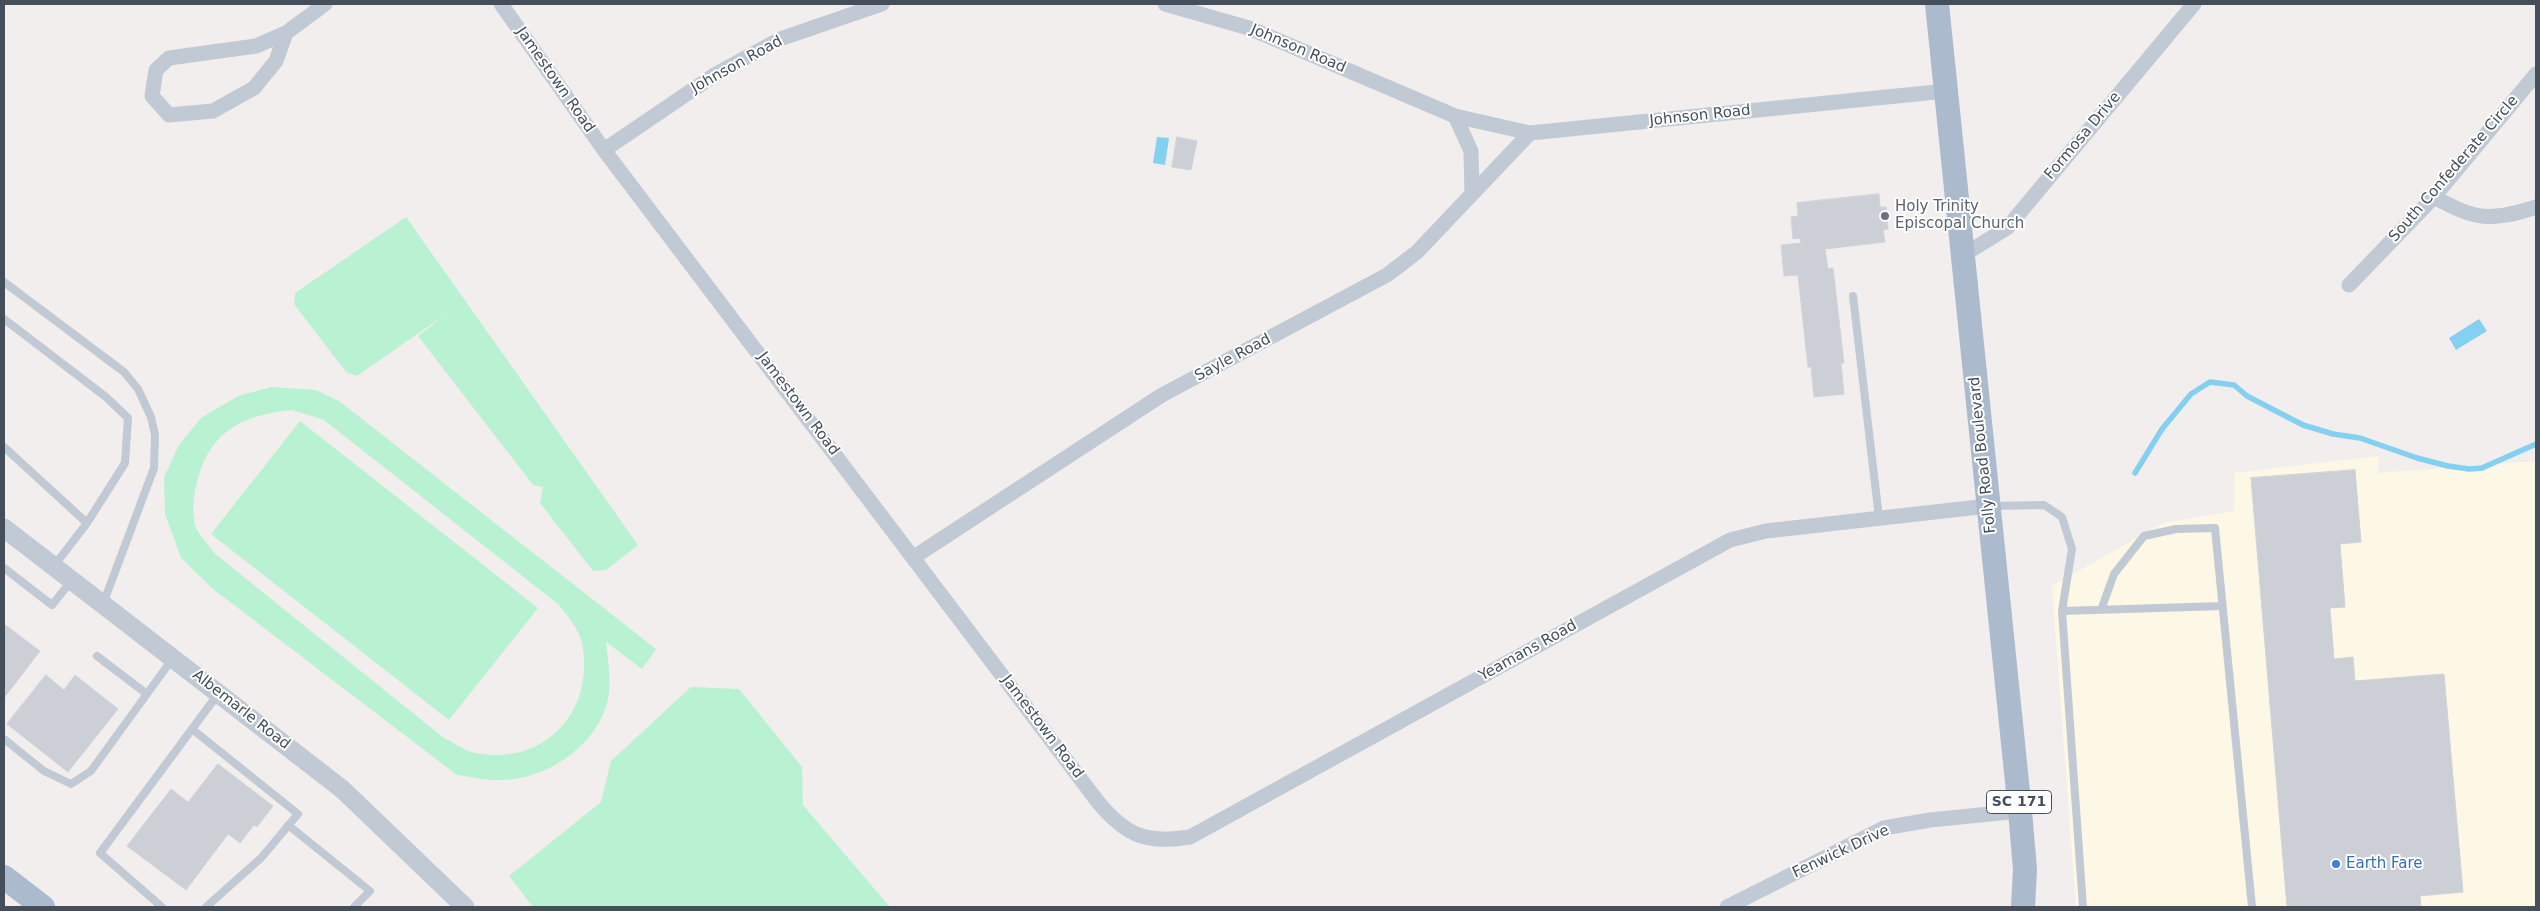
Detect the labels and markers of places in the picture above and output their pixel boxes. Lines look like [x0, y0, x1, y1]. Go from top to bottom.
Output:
place label: Holy Trinity Episcopal Church [1895, 198, 2024, 233]
marker: Holy Trinity Episcopal Church [1879, 210, 1891, 222]
place label: Earth Fare [2346, 855, 2423, 873]
marker: Earth Fare [2330, 858, 2342, 870]

